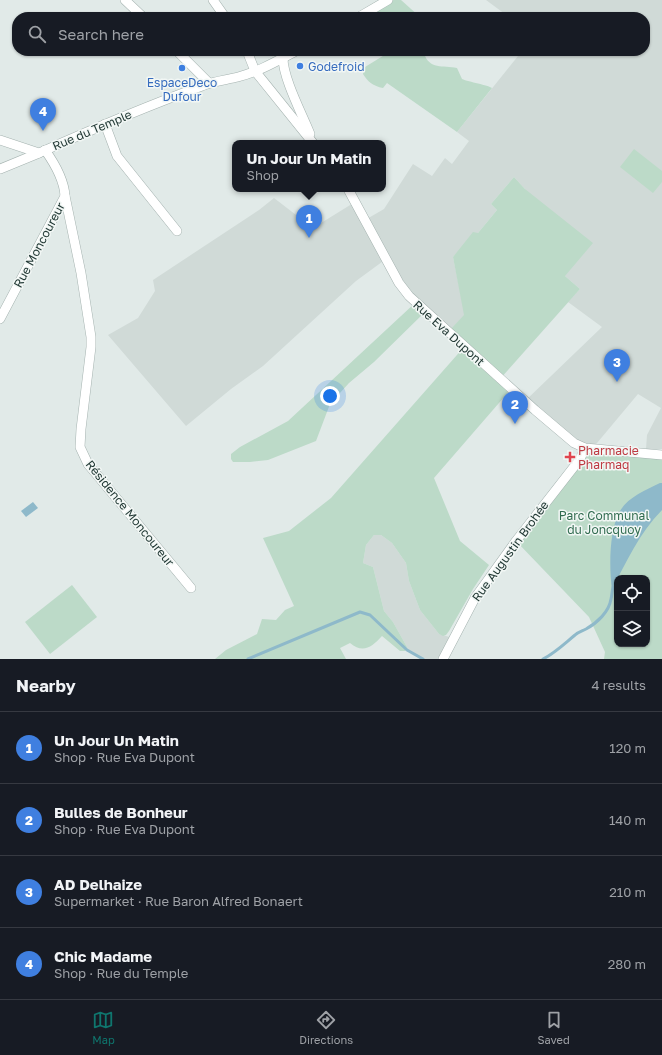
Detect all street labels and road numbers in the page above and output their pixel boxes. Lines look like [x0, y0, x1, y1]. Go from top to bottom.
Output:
street label: Rue du Temple [50, 107, 134, 153]
street label: Rue Moncoureur [10, 199, 68, 290]
street label: Rue Eva Dupont [410, 297, 488, 369]
street label: Résidence Moncoureur [83, 457, 178, 569]
street label: Rue Augustin Brohée [468, 498, 552, 604]

